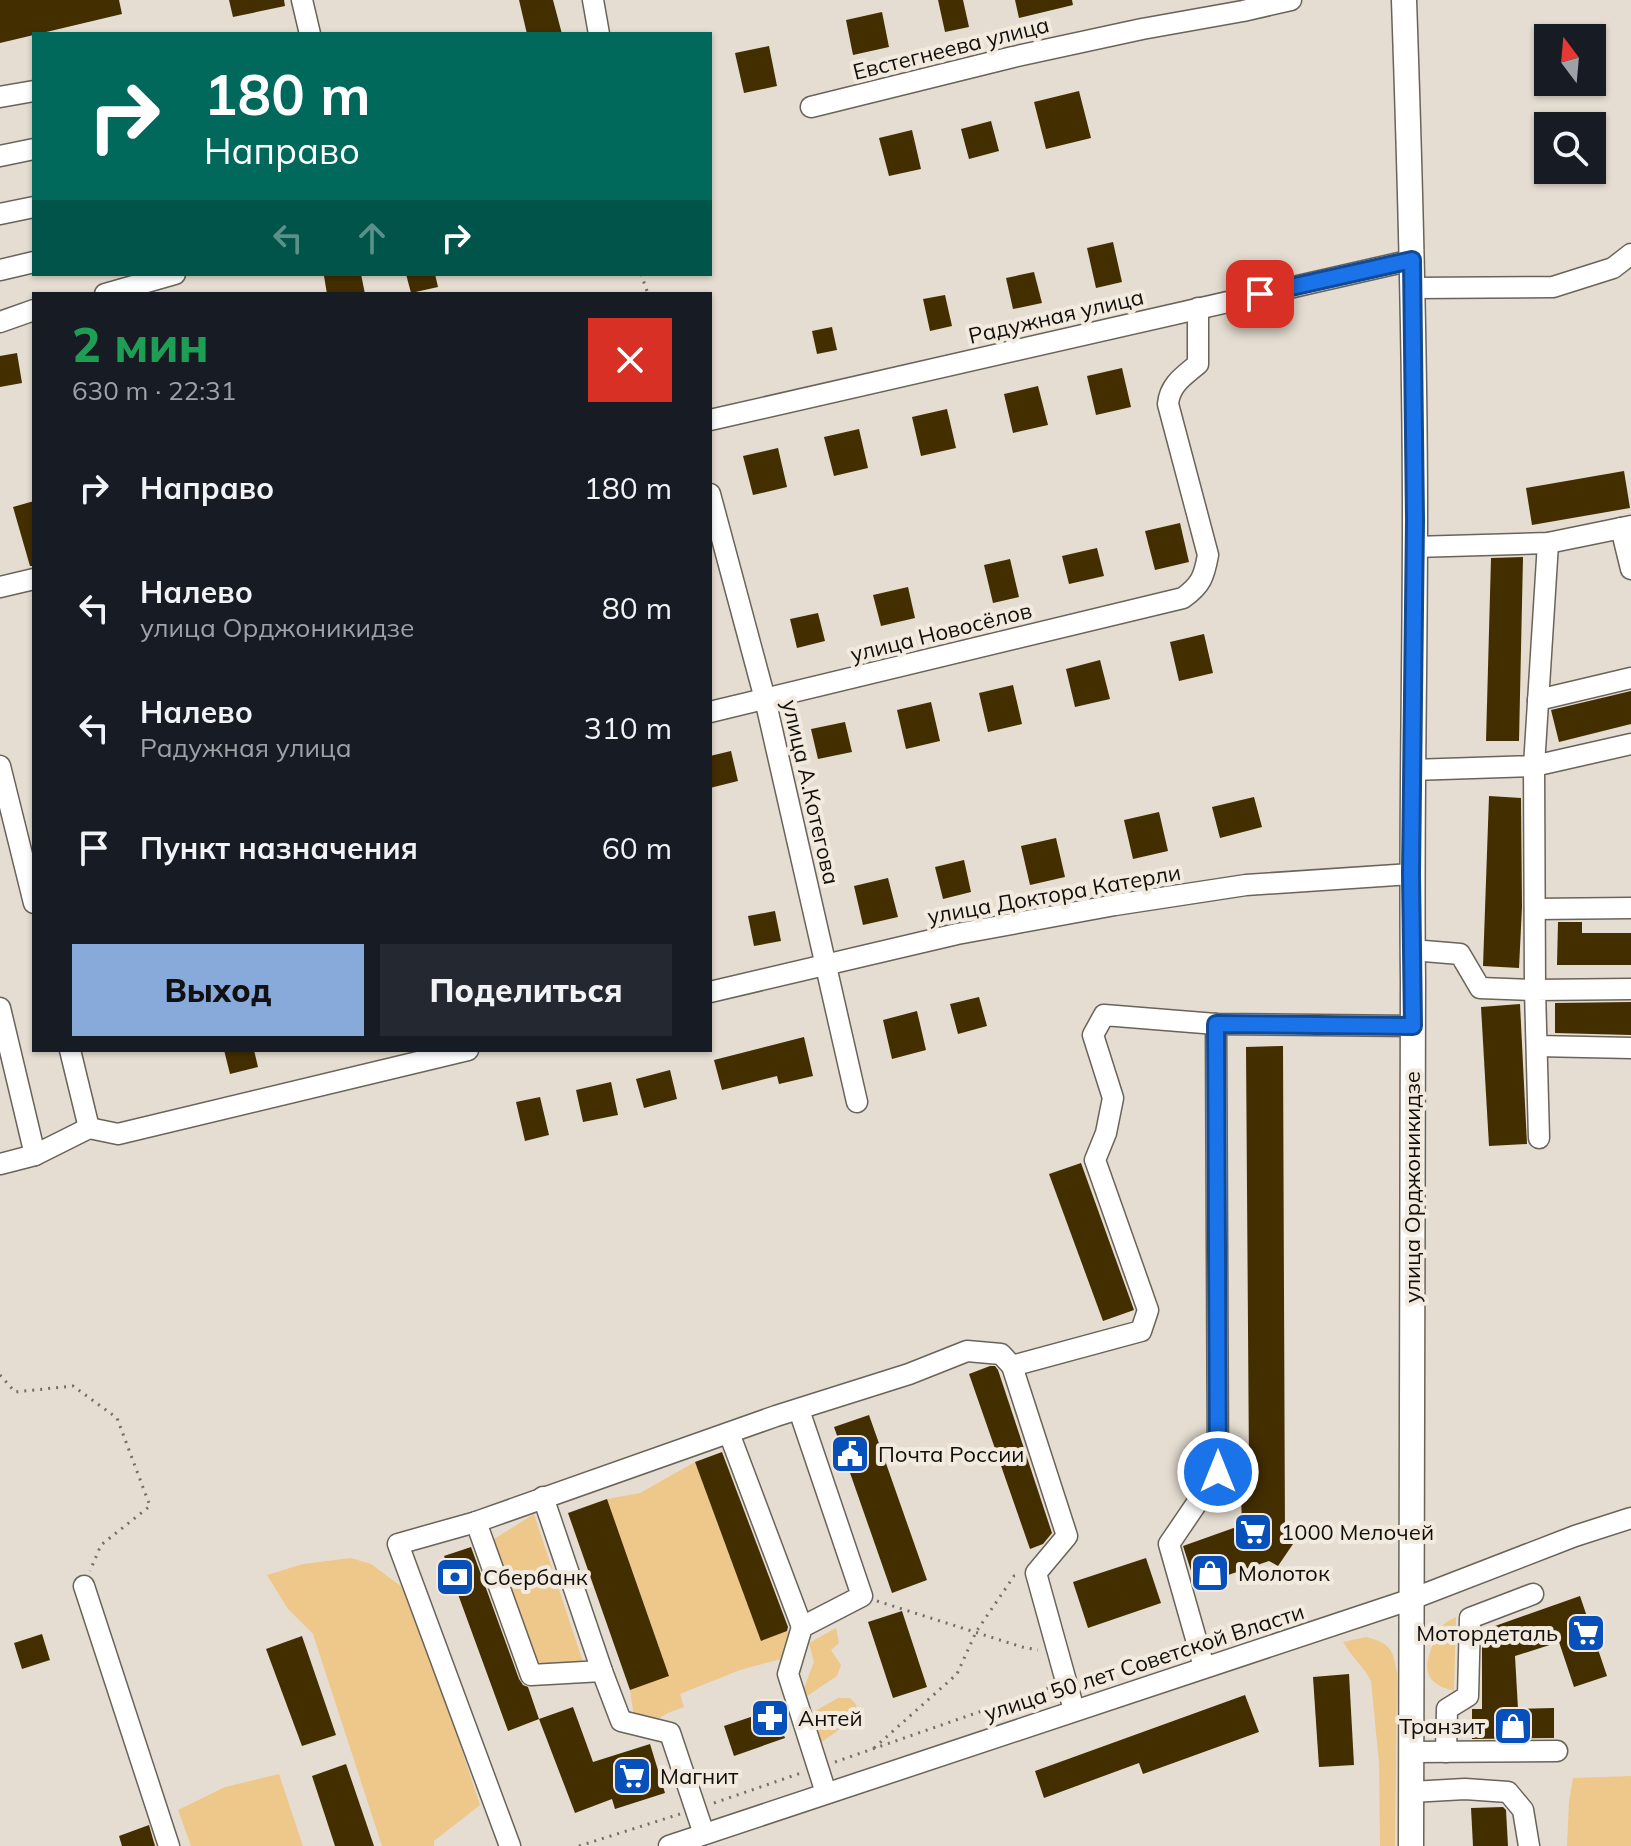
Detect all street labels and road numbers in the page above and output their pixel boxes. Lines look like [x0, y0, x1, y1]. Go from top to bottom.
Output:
street label: Евстегнеева улица [850, 10, 1052, 86]
street label: Радужная улица [966, 282, 1146, 350]
street label: улица Новосёлов [847, 596, 1035, 668]
street label: улица А.Котегова [776, 697, 846, 887]
street label: улица Доктора Катерли [925, 858, 1183, 930]
street label: улица Орджоникидзе [1398, 1071, 1426, 1303]
street label: улица 50 лет Советской Власти [980, 1597, 1308, 1727]

